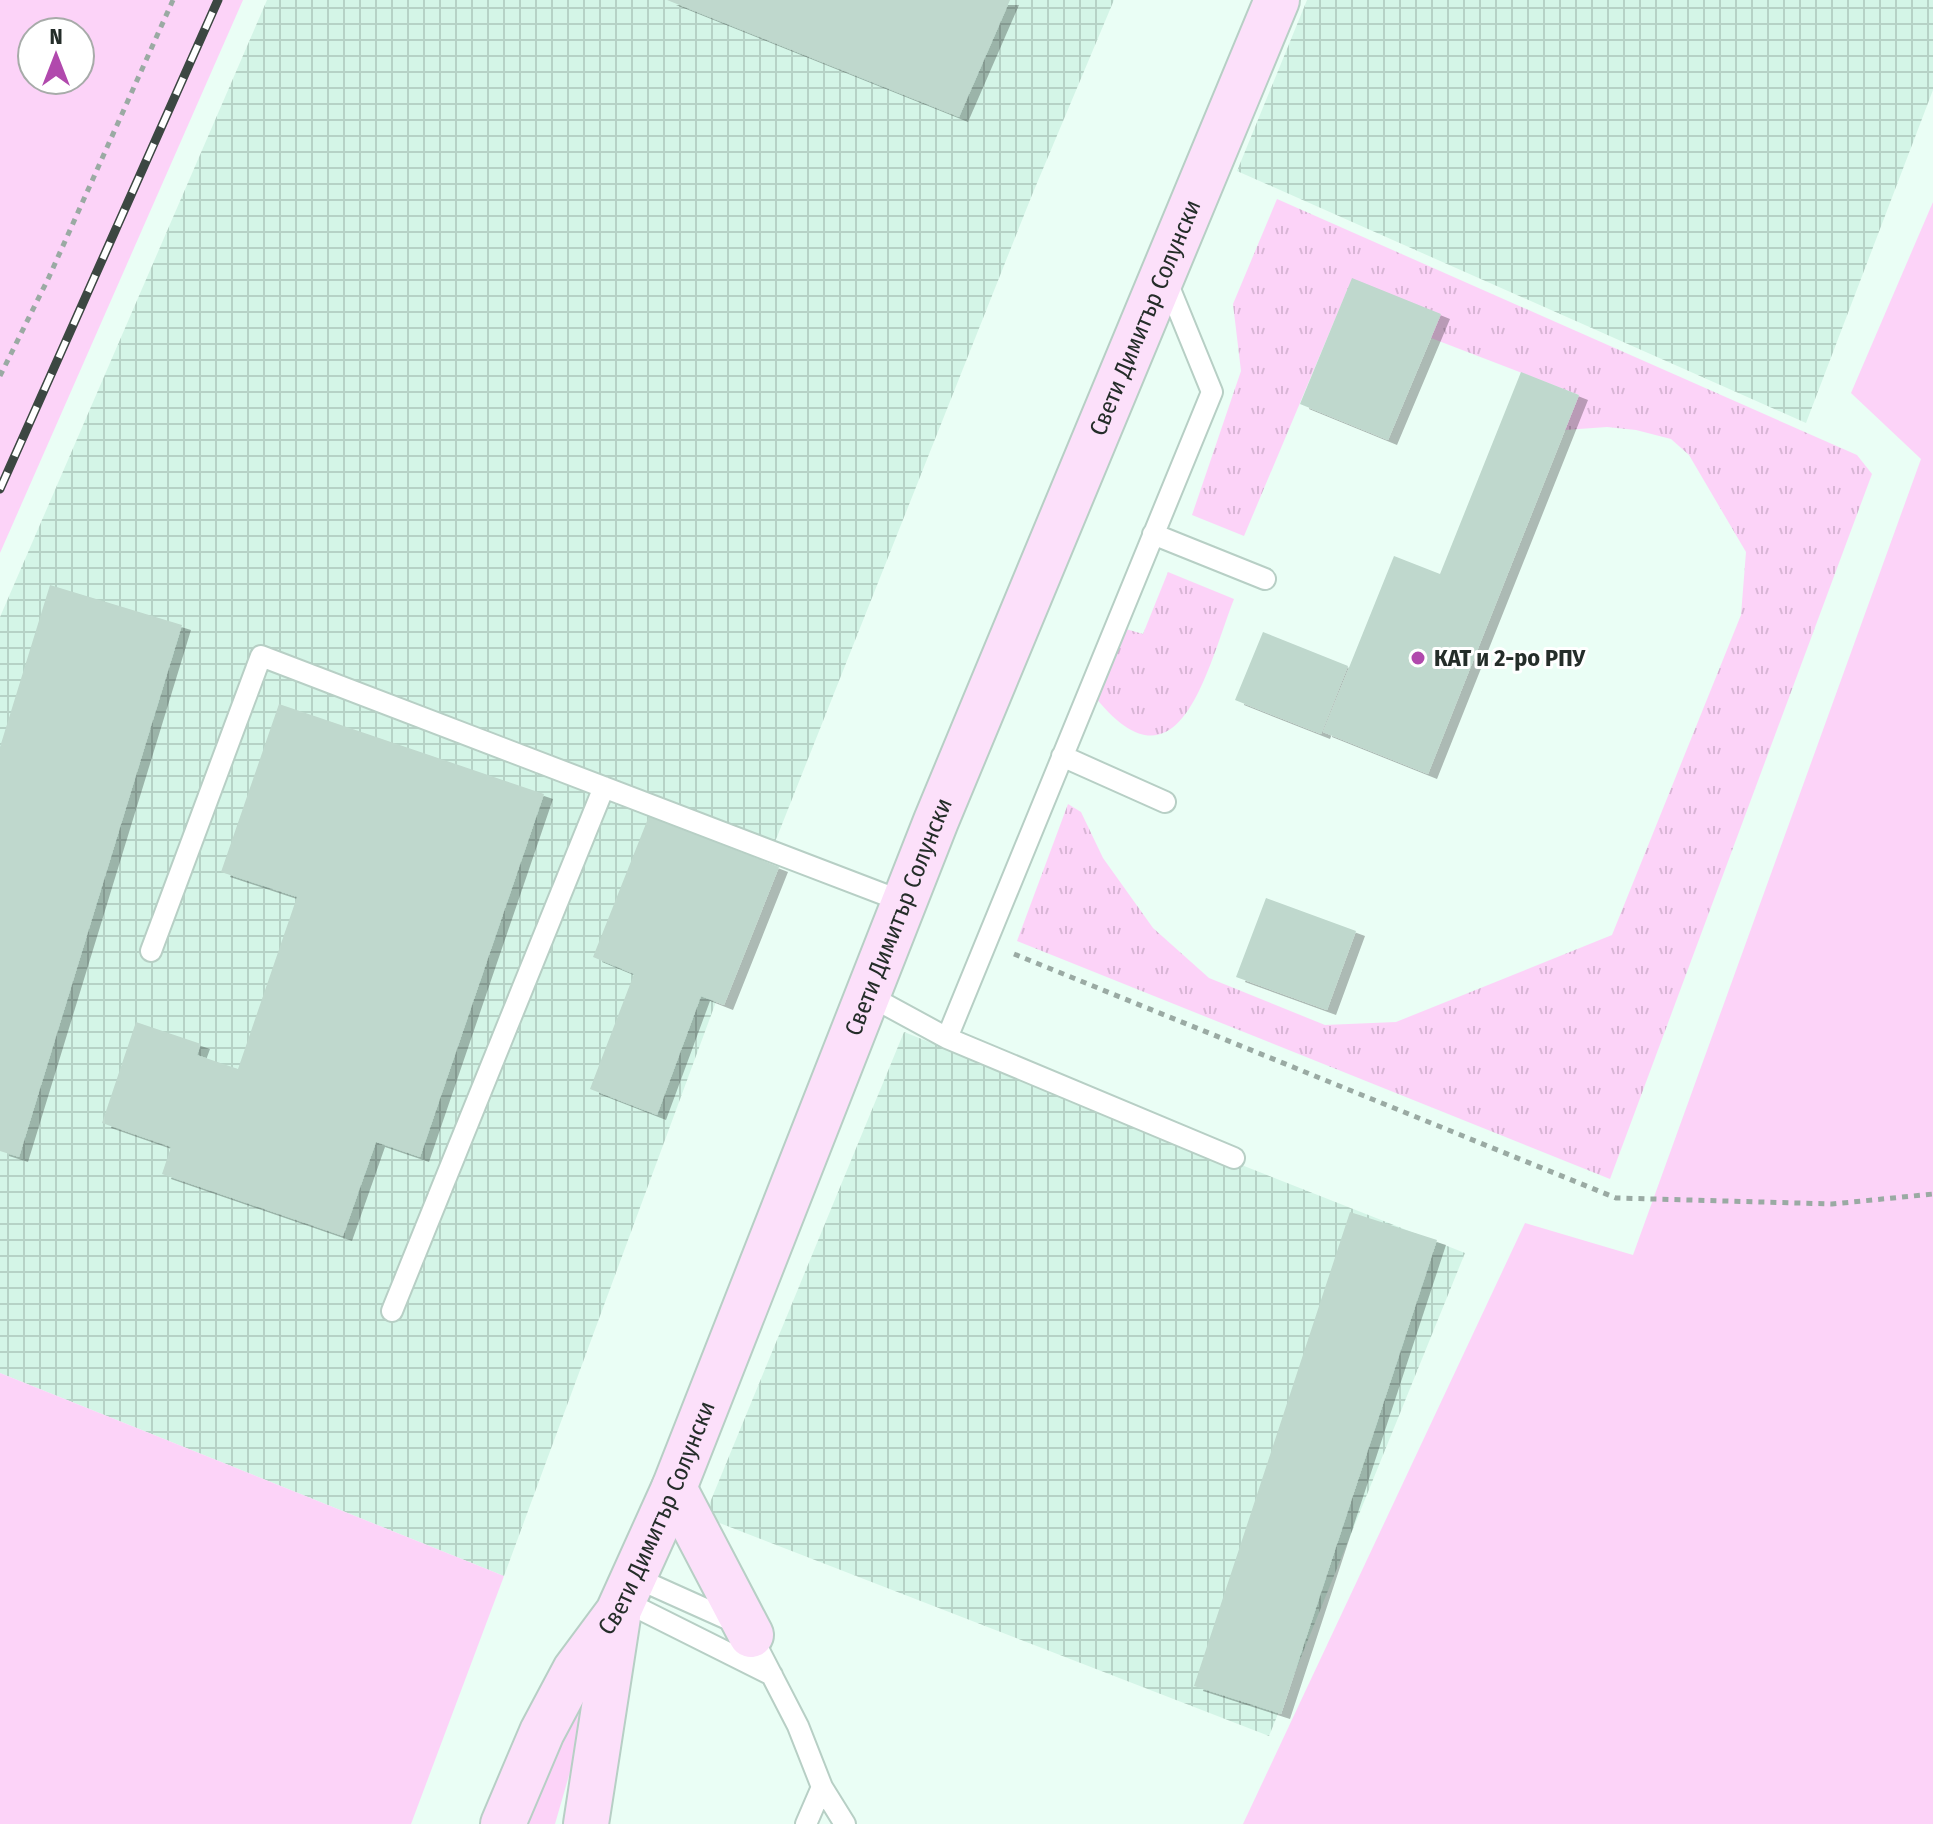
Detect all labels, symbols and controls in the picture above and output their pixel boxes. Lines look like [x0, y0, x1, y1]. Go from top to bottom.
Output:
north arrow [16, 16, 96, 96]
text: N [49, 23, 63, 50]
street label: Свети Димитър Солунски [1084, 196, 1206, 440]
place label: КАТ и 2-ро РПУ [1434, 644, 1587, 672]
marker: КАТ и 2-ро РПУ [1409, 649, 1427, 667]
street label: Свети Димитър Солунски [839, 794, 958, 1040]
street label: Свети Димитър Солунски [592, 1397, 721, 1640]

